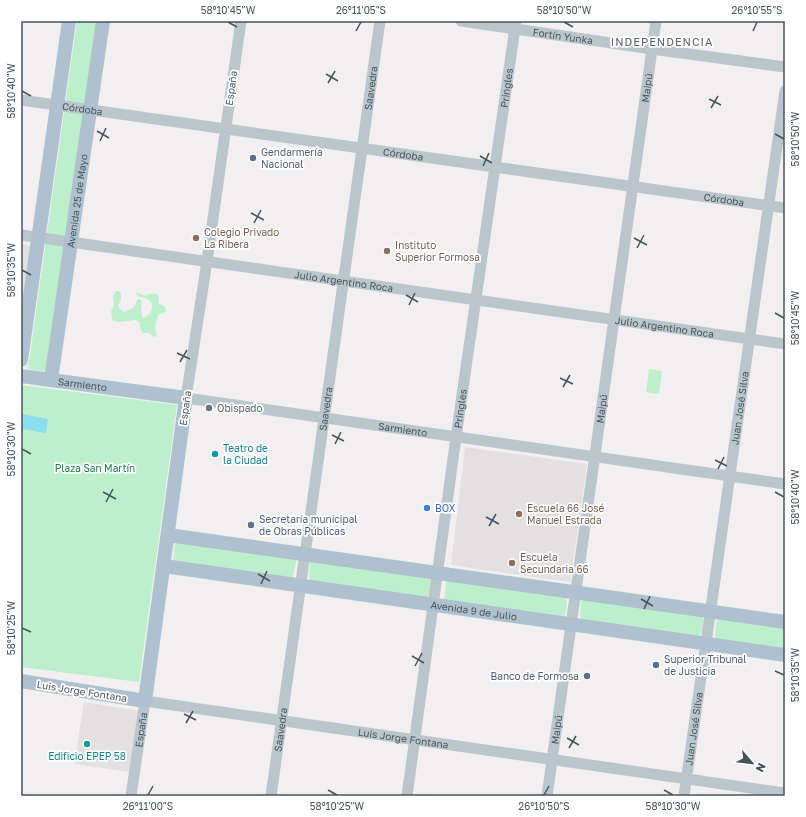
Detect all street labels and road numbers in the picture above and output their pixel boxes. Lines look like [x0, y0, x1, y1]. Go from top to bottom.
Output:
street label: Fortín Yunka [532, 26, 594, 46]
street label: Saavedra [362, 65, 380, 111]
street label: Pringles [498, 67, 515, 108]
street label: España [223, 70, 239, 106]
street label: Maipú [639, 73, 655, 103]
street label: Córdoba [61, 100, 103, 117]
street label: Córdoba [382, 145, 424, 163]
street label: Avenida 25 de Mayo [64, 153, 90, 249]
street label: Córdoba [703, 191, 745, 208]
street label: Julio Argentino Roca [294, 268, 394, 294]
street label: Julio Argentino Roca [614, 314, 715, 340]
street label: Juan José Silva [728, 370, 751, 446]
street label: Sarmiento [57, 375, 108, 393]
street label: Saavedra [316, 386, 334, 432]
street label: Pringles [451, 388, 469, 429]
street label: España [177, 390, 193, 426]
street label: Maipú [593, 394, 609, 424]
street label: Sarmiento [377, 420, 428, 439]
street label: Avenida 9 de Julio [430, 598, 518, 623]
street label: Luis Jorge Fontana [36, 678, 128, 704]
street label: Juan José Silva [682, 691, 705, 766]
street label: Saavedra [271, 707, 289, 752]
street label: España [132, 712, 149, 748]
street label: Maipú [548, 714, 564, 745]
street label: Luis Jorge Fontana [357, 726, 449, 751]

